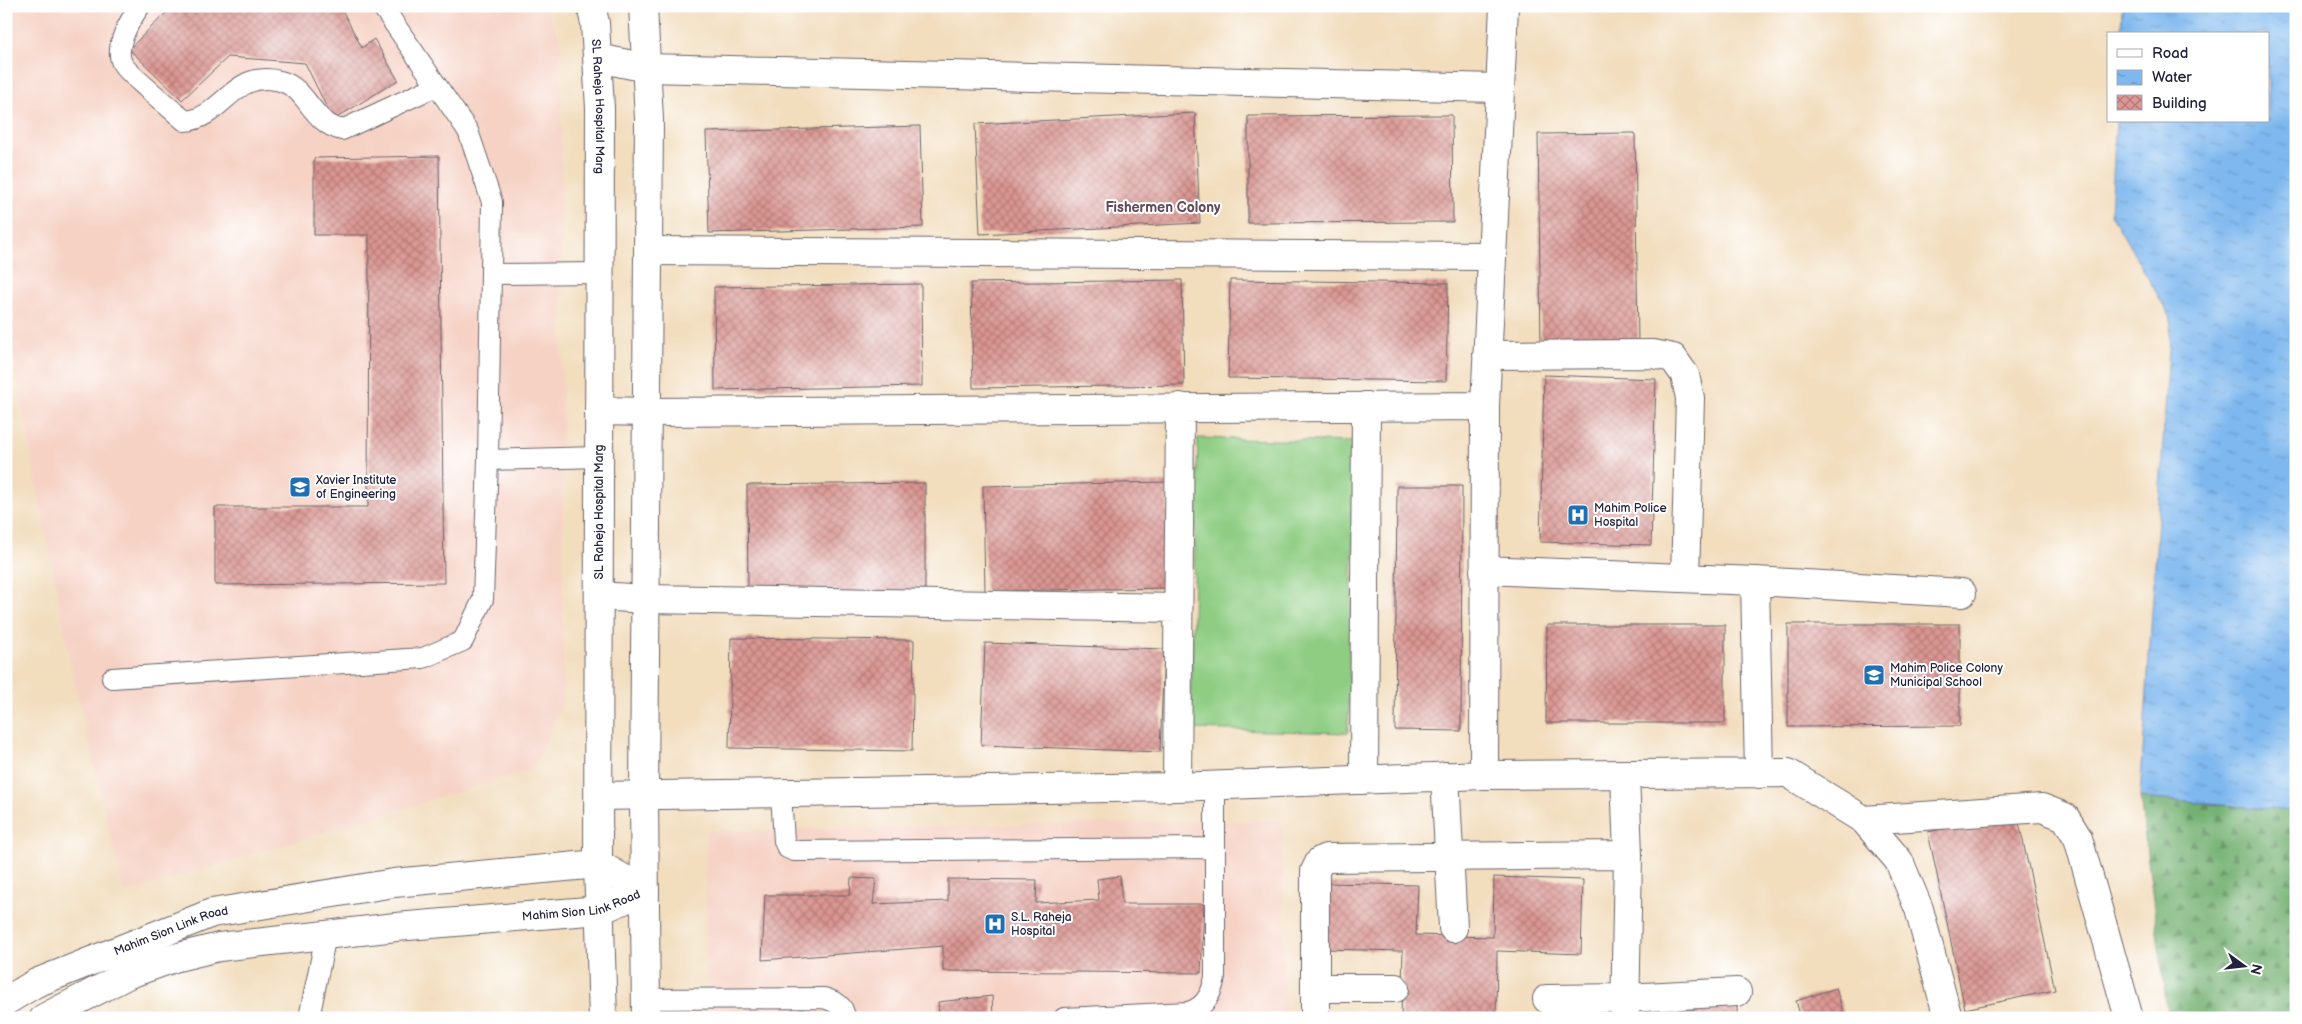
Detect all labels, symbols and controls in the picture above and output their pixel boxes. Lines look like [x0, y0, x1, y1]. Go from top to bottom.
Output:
legend [2107, 32, 2270, 122]
street label: SL Raheja Hospital Marg [588, 39, 608, 174]
text: Road [2152, 44, 2188, 63]
text: Water [2152, 68, 2192, 87]
text: Building [2152, 94, 2207, 113]
district label: Fishermen Colony [1106, 199, 1221, 216]
street label: SL Raheja Hospital Marg [592, 444, 607, 579]
place label: Xavier Institute of Engineering [315, 473, 396, 502]
school or university icon: Xavier Institute of Engineering [288, 475, 312, 499]
place label: Mahim Police Hospital [1594, 501, 1667, 530]
hospital icon: Mahim Police Hospital [1566, 503, 1590, 527]
place label: Mahim Police Colony Municipal School [1890, 661, 2003, 690]
school or university icon: Mahim Police Colony Municipal School [1862, 663, 1886, 687]
street label: Mahim Sion Link Road [521, 886, 643, 924]
street label: Mahim Sion Link Road [112, 903, 229, 959]
place label: S.L. Raheja Hospital [1011, 910, 1072, 939]
hospital icon: S.L. Raheja Hospital [983, 912, 1007, 936]
north arrow [2220, 942, 2270, 992]
text: N [2247, 962, 2266, 977]

